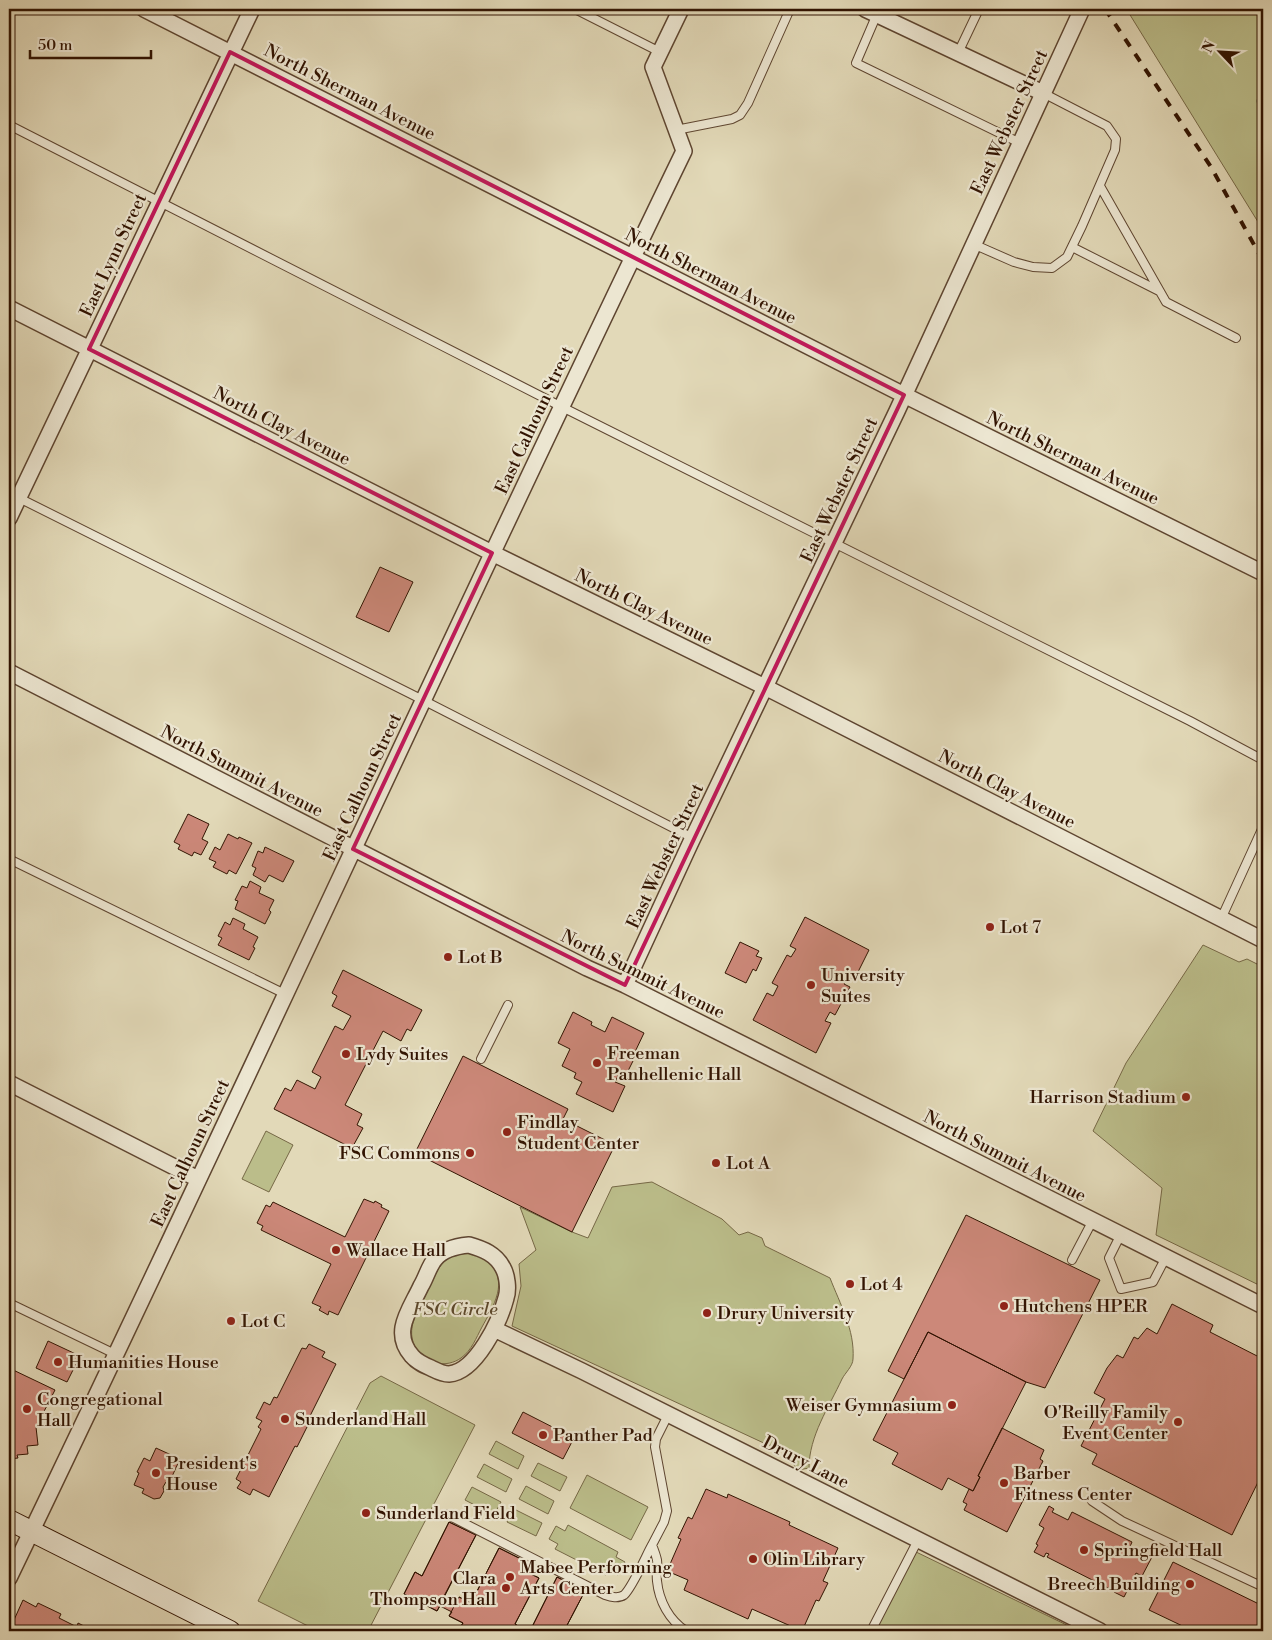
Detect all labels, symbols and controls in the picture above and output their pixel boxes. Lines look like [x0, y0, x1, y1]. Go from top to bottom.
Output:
scale bar [30, 28, 151, 60]
north arrow [1194, 28, 1244, 78]
text: 50 m [38, 36, 72, 55]
text: N [1199, 38, 1220, 56]
street label: North Sherman Avenue [260, 39, 439, 146]
street label: East Webster Street [966, 45, 1054, 199]
street label: East Lynn Street [75, 189, 152, 321]
street label: North Sherman Avenue [621, 223, 800, 330]
street label: East Calhoun Street [490, 342, 579, 498]
street label: North Clay Avenue [209, 382, 354, 471]
street label: North Sherman Avenue [983, 407, 1163, 510]
street label: East Webster Street [796, 413, 884, 567]
street label: North Clay Avenue [571, 564, 717, 651]
street label: East Calhoun Street [318, 709, 407, 865]
street label: North Summit Avenue [156, 720, 327, 823]
street label: North Clay Avenue [934, 745, 1079, 834]
street label: East Webster Street [622, 779, 710, 933]
place label: Lot 7 [1000, 916, 1041, 939]
marker: Lot 7 [984, 921, 996, 933]
street label: North Summit Avenue [557, 925, 729, 1024]
place label: Lot B [458, 946, 503, 969]
marker: Lot B [442, 951, 454, 963]
place label: University Suites [821, 964, 905, 1008]
marker: University Suites [805, 979, 817, 991]
place label: Freeman Panhellenic Hall [607, 1042, 742, 1086]
place label: Lydy Suites [356, 1043, 448, 1066]
marker: Lydy Suites [340, 1048, 352, 1060]
marker: Freeman Panhellenic Hall [591, 1057, 603, 1069]
street label: East Calhoun Street [146, 1075, 235, 1231]
place label: Harrison Stadium [1030, 1086, 1176, 1109]
marker: Harrison Stadium [1180, 1091, 1192, 1103]
street label: North Summit Avenue [919, 1105, 1090, 1208]
place label: Findlay Student Center [517, 1111, 640, 1155]
marker: Findlay Student Center [501, 1126, 513, 1138]
place label: FSC Commons [339, 1142, 460, 1165]
marker: FSC Commons [464, 1147, 476, 1159]
place label: Lot A [726, 1152, 771, 1175]
marker: Lot A [710, 1157, 722, 1169]
place label: Wallace Hall [345, 1239, 447, 1262]
marker: Wallace Hall [330, 1244, 342, 1256]
place label: Lot 4 [860, 1273, 903, 1296]
marker: Lot 4 [844, 1278, 856, 1290]
place label: Hutchens HPER [1014, 1295, 1148, 1318]
park label: FSC Circle [412, 1298, 498, 1321]
marker: Hutchens HPER [998, 1300, 1010, 1312]
place label: Drury University [717, 1302, 854, 1325]
marker: Drury University [701, 1307, 713, 1319]
place label: Lot C [241, 1310, 285, 1333]
marker: Lot C [225, 1315, 237, 1327]
place label: Humanities House [68, 1351, 219, 1374]
marker: Humanities House [52, 1356, 64, 1368]
place label: Congregational Hall [37, 1388, 163, 1432]
place label: Weiser Gymnasium [785, 1394, 942, 1417]
marker: Weiser Gymnasium [946, 1399, 958, 1411]
place label: O'Reilly Family Event Center [1044, 1401, 1168, 1445]
marker: Congregational Hall [21, 1403, 33, 1415]
place label: Sunderland Hall [295, 1408, 427, 1431]
marker: Sunderland Hall [279, 1413, 291, 1425]
marker: O'Reilly Family Event Center [1172, 1416, 1184, 1428]
place label: Panther Pad [553, 1424, 654, 1447]
marker: Panther Pad [537, 1429, 549, 1441]
street label: Drury Lane [759, 1431, 853, 1494]
place label: President's House [166, 1452, 257, 1496]
place label: Barber Fitness Center [1013, 1462, 1133, 1506]
marker: President's House [150, 1467, 162, 1479]
marker: Barber Fitness Center [998, 1477, 1010, 1489]
place label: Sunderland Field [376, 1502, 516, 1525]
marker: Sunderland Field [360, 1507, 372, 1519]
place label: Springfield Hall [1094, 1539, 1223, 1562]
marker: Springfield Hall [1078, 1544, 1090, 1556]
place label: Olin Library [763, 1548, 865, 1571]
marker: Olin Library [747, 1553, 759, 1565]
place label: Mabee Performing Arts Center [519, 1556, 672, 1600]
place label: Clara Thompson Hall [370, 1567, 497, 1611]
marker: Mabee Performing Arts Center [504, 1571, 516, 1583]
place label: Breech Building [1047, 1573, 1181, 1596]
marker: Breech Building [1184, 1578, 1196, 1590]
marker: Clara Thompson Hall [500, 1582, 512, 1594]

